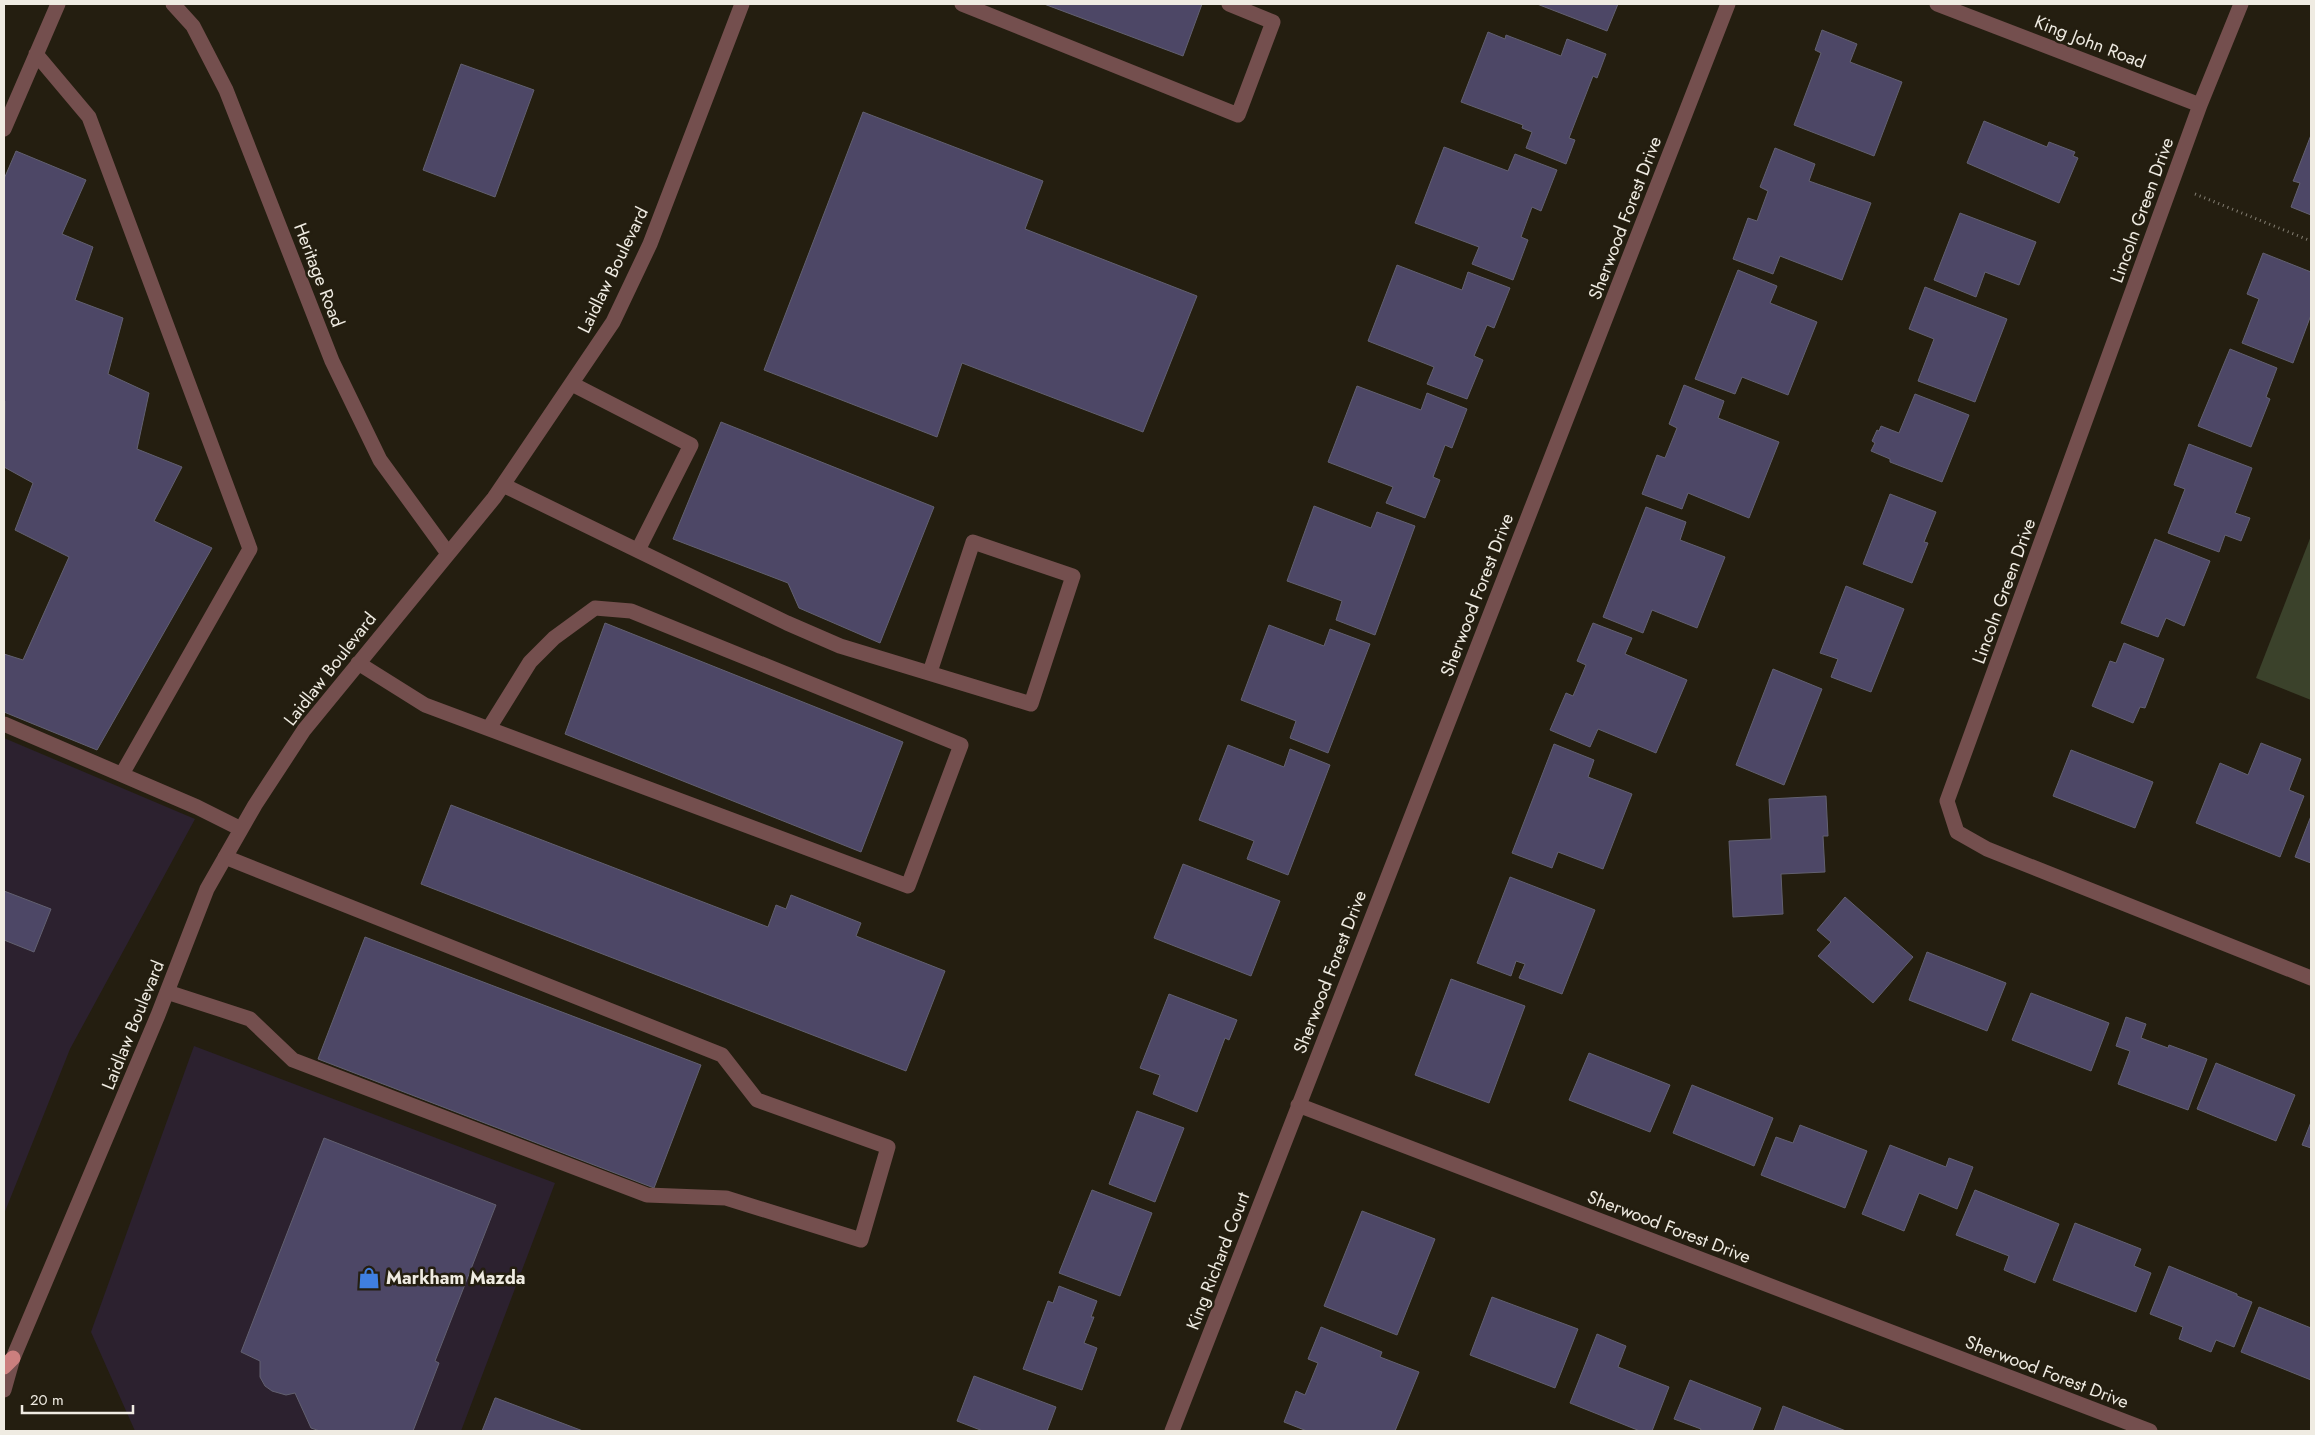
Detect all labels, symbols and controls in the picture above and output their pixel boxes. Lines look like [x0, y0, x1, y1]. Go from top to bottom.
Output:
street label: King John Road [2031, 9, 2149, 75]
street label: Sherwood Forest Drive [1582, 133, 1668, 303]
street label: Lincoln Green Drive [2104, 134, 2180, 286]
street label: Laidlaw Boulevard [571, 202, 655, 338]
street label: Heritage Road [287, 219, 351, 331]
street label: Sherwood Forest Drive [1434, 510, 1520, 680]
street label: Lincoln Green Drive [1966, 515, 2042, 667]
street label: Laidlaw Boulevard [277, 607, 383, 731]
street label: Sherwood Forest Drive [1287, 887, 1373, 1057]
street label: Laidlaw Boulevard [95, 956, 171, 1094]
street label: Sherwood Forest Drive [1584, 1184, 1754, 1270]
street label: King Richard Court [1180, 1188, 1256, 1334]
shop icon: Markham Mazda [356, 1265, 382, 1291]
place label: Markham Mazda [386, 1265, 526, 1291]
street label: Sherwood Forest Drive [1962, 1329, 2132, 1415]
scale bar [22, 1382, 134, 1414]
text: 20 m [30, 1389, 64, 1411]

